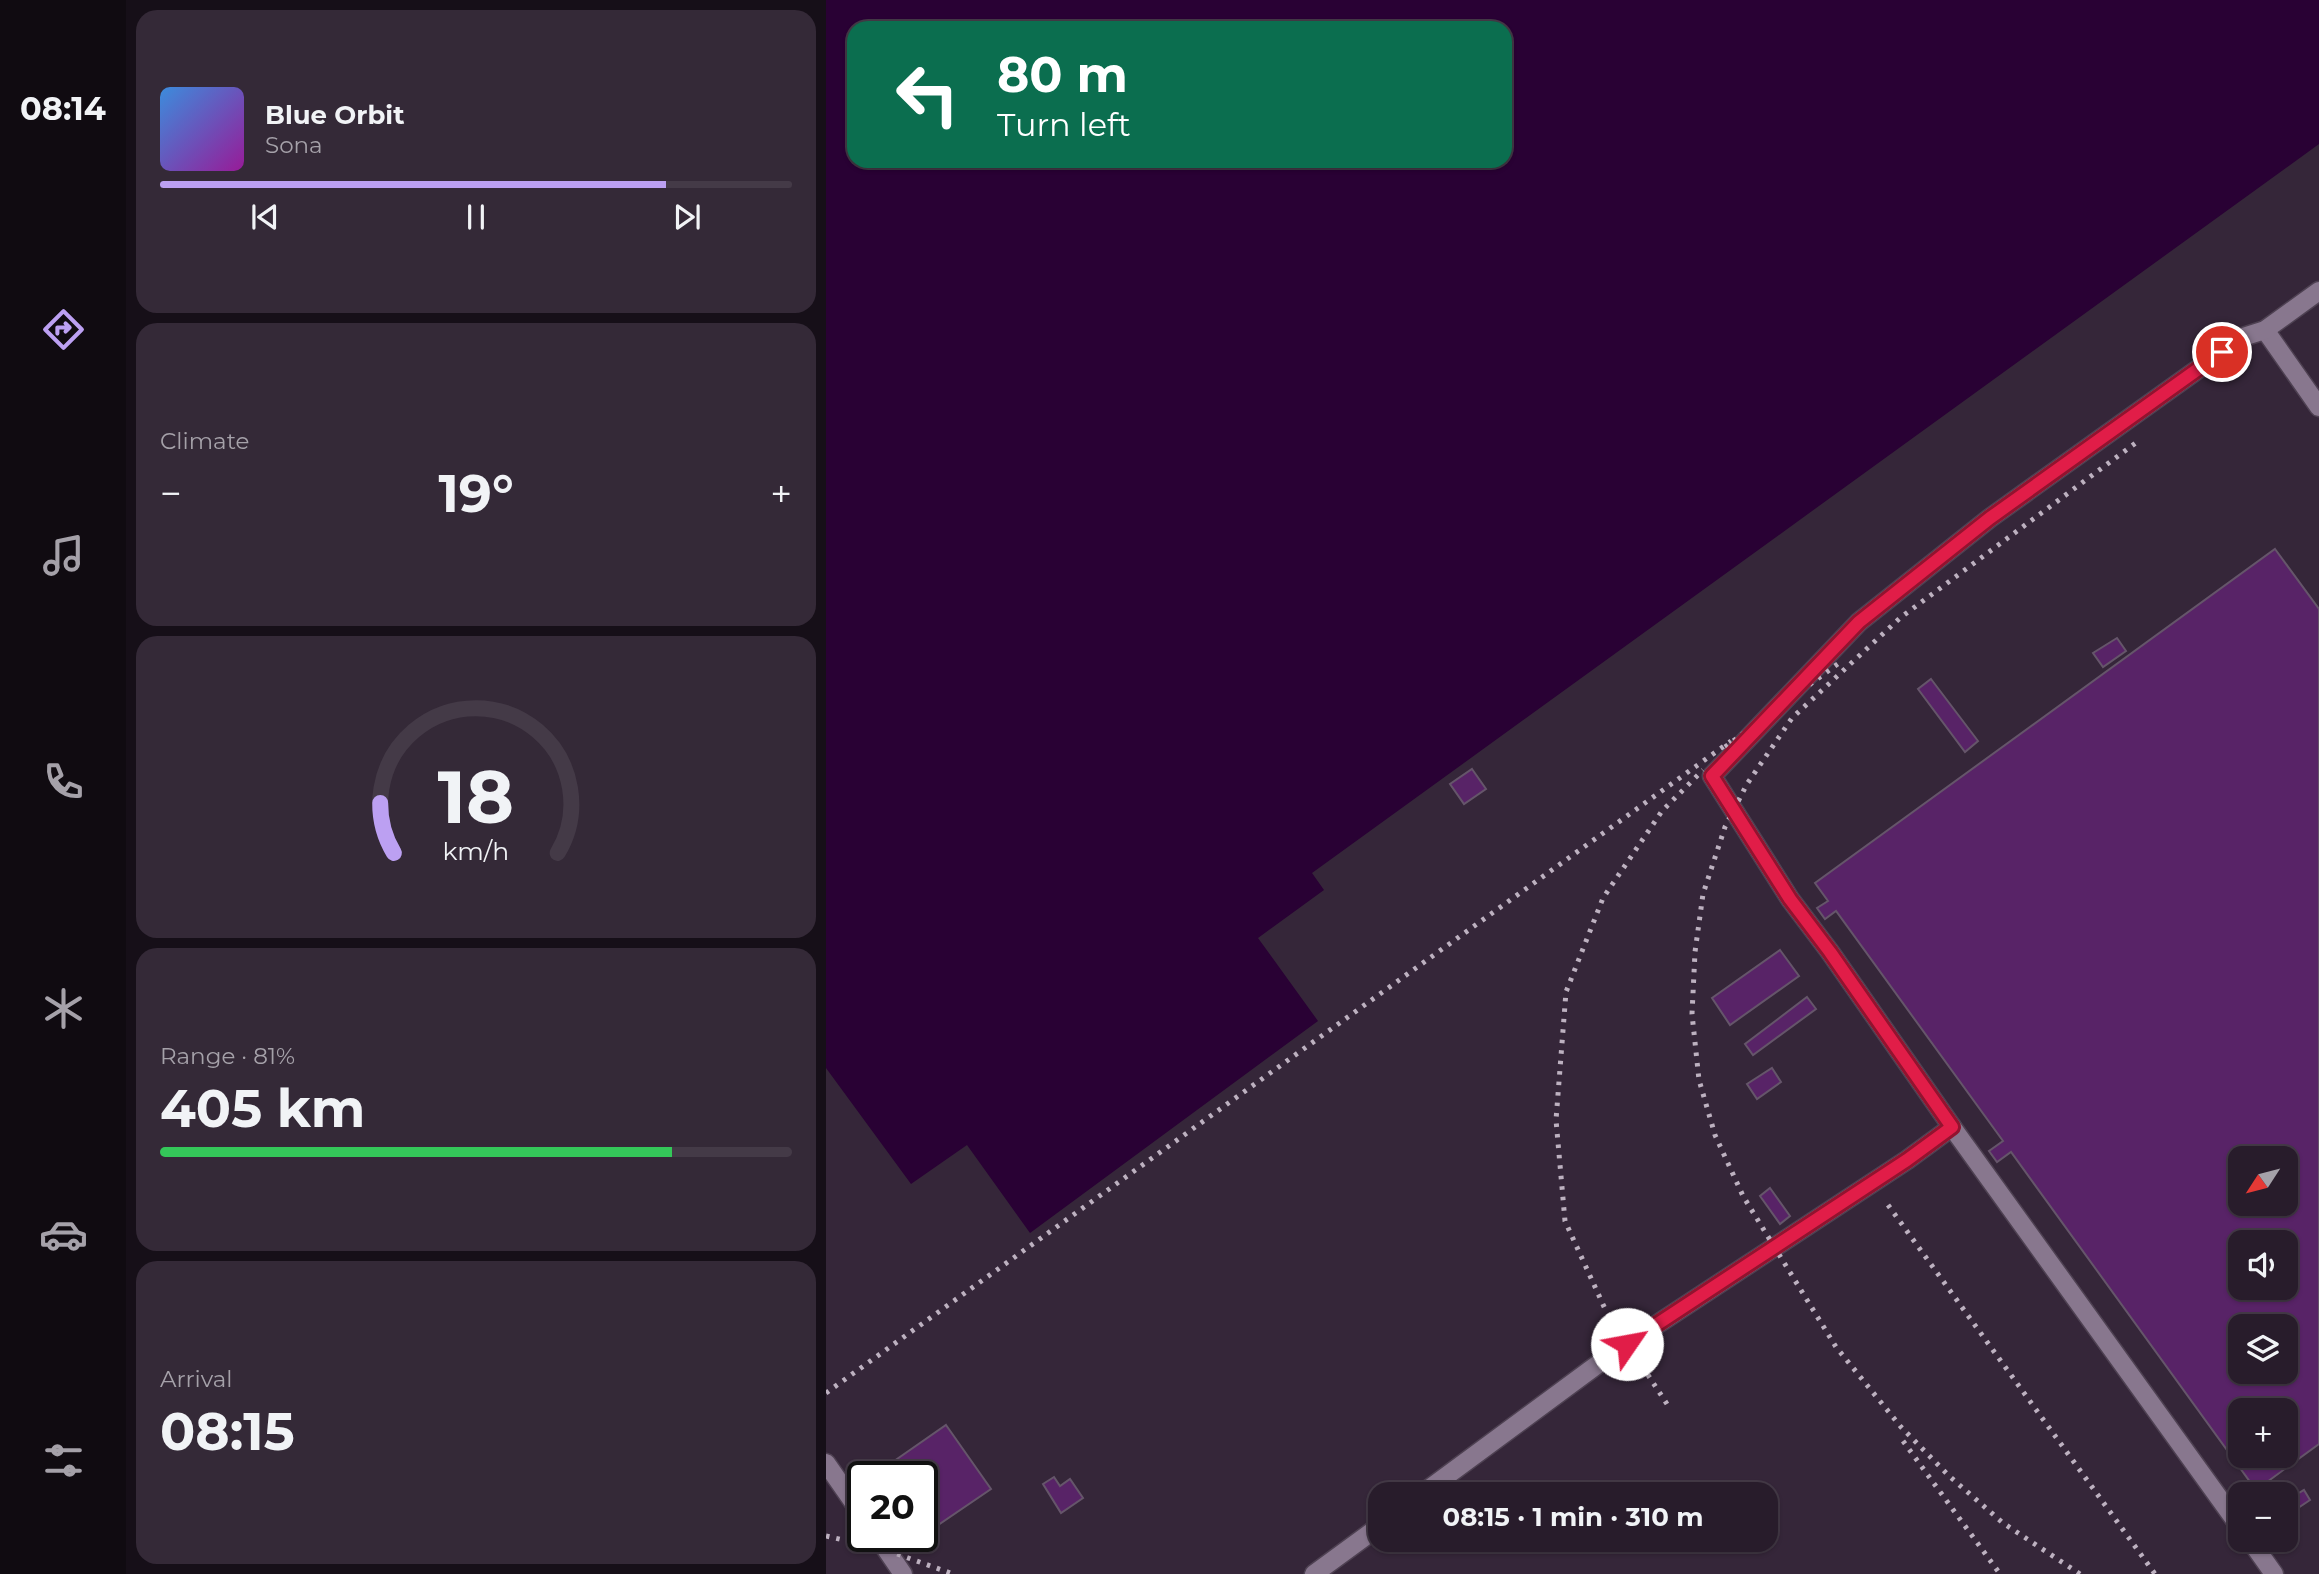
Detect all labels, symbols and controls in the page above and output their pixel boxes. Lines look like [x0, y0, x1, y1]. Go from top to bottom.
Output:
text: 80 m [997, 45, 1128, 104]
icon: left [882, 49, 973, 140]
text: 08:14 [20, 89, 106, 128]
text: Blue Orbit [265, 99, 404, 131]
text: Turn left [997, 105, 1131, 144]
text: Sona [265, 131, 323, 159]
icon: previous [246, 198, 284, 236]
icon: pause [457, 198, 495, 236]
icon: next [668, 198, 706, 236]
icon: directions [39, 305, 88, 354]
pin [2192, 322, 2252, 382]
icon: arrive [2203, 333, 2241, 371]
text: Climate [160, 427, 249, 455]
text: 19° [438, 462, 514, 525]
text: − [160, 470, 182, 517]
text: + [770, 470, 792, 517]
icon: music [39, 531, 88, 580]
text: 18 [438, 753, 514, 841]
icon: phone [39, 757, 88, 806]
text: km/h [443, 836, 509, 866]
icon: climate [39, 984, 88, 1033]
text: Range · 81% [160, 1042, 295, 1070]
text: 405 km [160, 1077, 365, 1140]
north arrow [2228, 1146, 2298, 1216]
map controls [2228, 1146, 2298, 1552]
icon: car [39, 1210, 88, 1259]
button: sound [2228, 1230, 2298, 1300]
position arrow [1590, 1307, 1664, 1381]
button: layers [2228, 1314, 2298, 1384]
text: Arrival [160, 1365, 233, 1393]
button: + [2228, 1398, 2298, 1468]
text: 08:15 [160, 1400, 295, 1463]
icon: filters [39, 1436, 88, 1485]
speed limit sign: 20 [847, 1461, 938, 1552]
button: − [2228, 1482, 2298, 1552]
text: 08:15 · 1 min · 310 m [1443, 1501, 1703, 1533]

